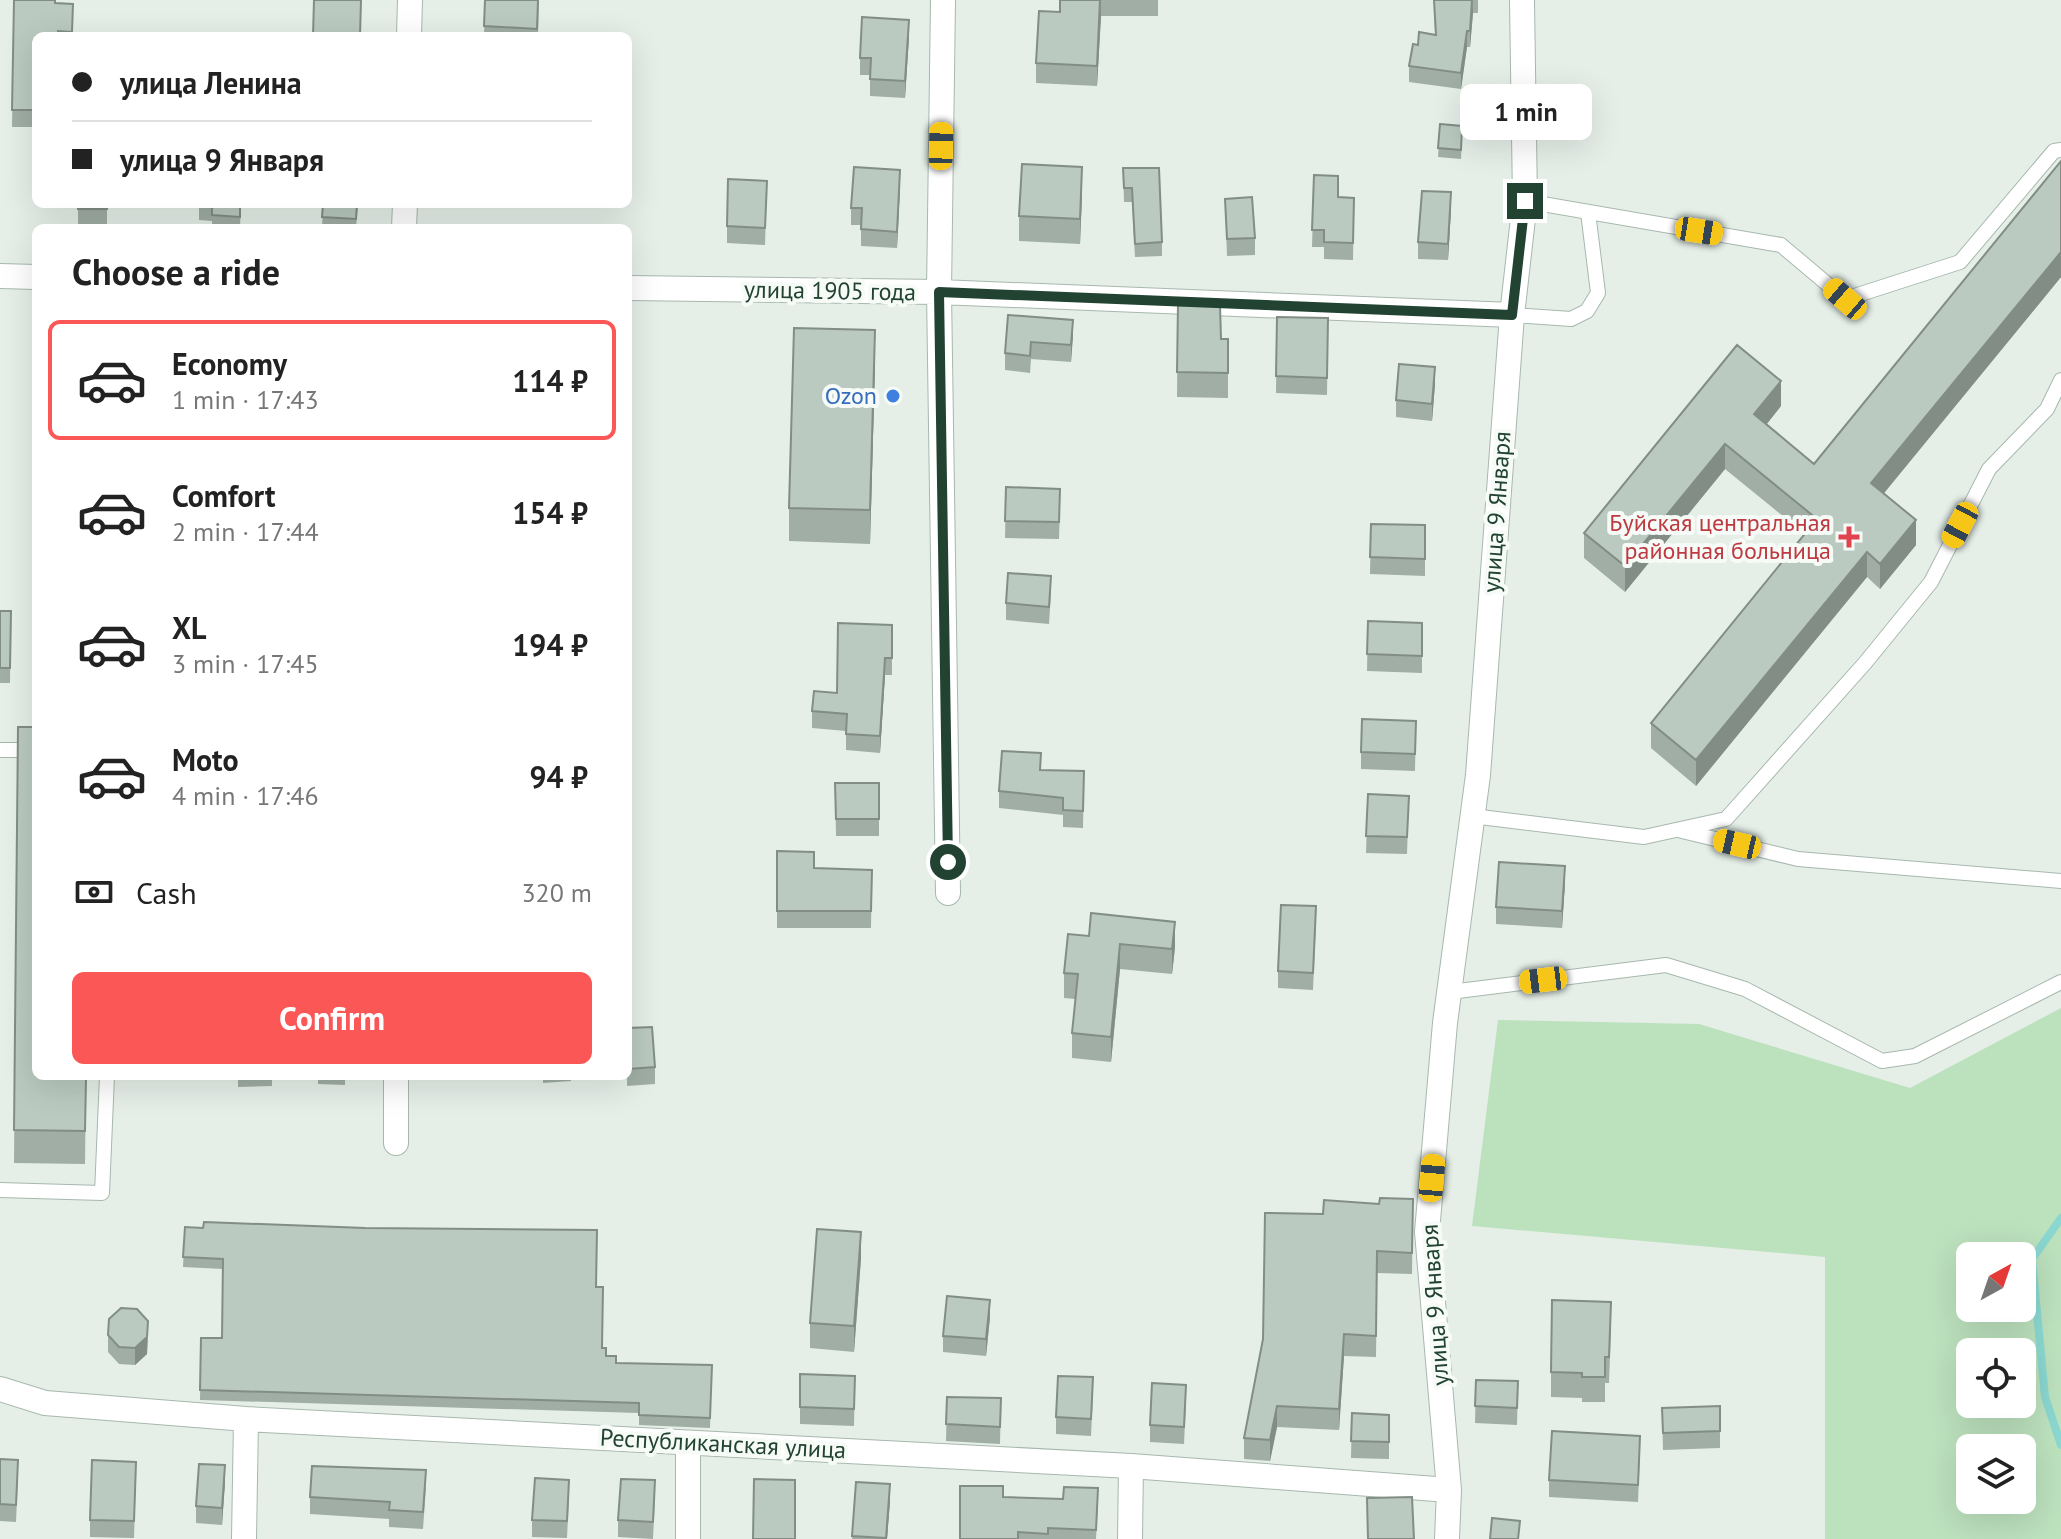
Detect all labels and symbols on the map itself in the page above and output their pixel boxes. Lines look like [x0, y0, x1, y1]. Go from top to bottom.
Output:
callout: 1 min [1459, 85, 1591, 141]
car [929, 122, 953, 170]
route end [1507, 183, 1543, 219]
car [1673, 215, 1725, 247]
street label: улица 1905 года [744, 273, 916, 308]
car [1819, 274, 1871, 324]
place label: Ozon [825, 380, 877, 411]
marker: Ozon [884, 387, 902, 405]
street label: улица 9 Января [1475, 430, 1518, 594]
car [1938, 498, 1982, 552]
place label: Буйская центральная районная больница [1609, 507, 1831, 566]
marker: Буйская центральная районная больница [1838, 526, 1860, 548]
car [1711, 827, 1763, 861]
route start [930, 844, 966, 880]
car [1518, 965, 1568, 995]
car [1418, 1153, 1446, 1203]
street label: улица 9 Января [1413, 1223, 1456, 1387]
north arrow [1956, 1242, 2036, 1322]
street label: Республиканская улица [599, 1422, 847, 1465]

